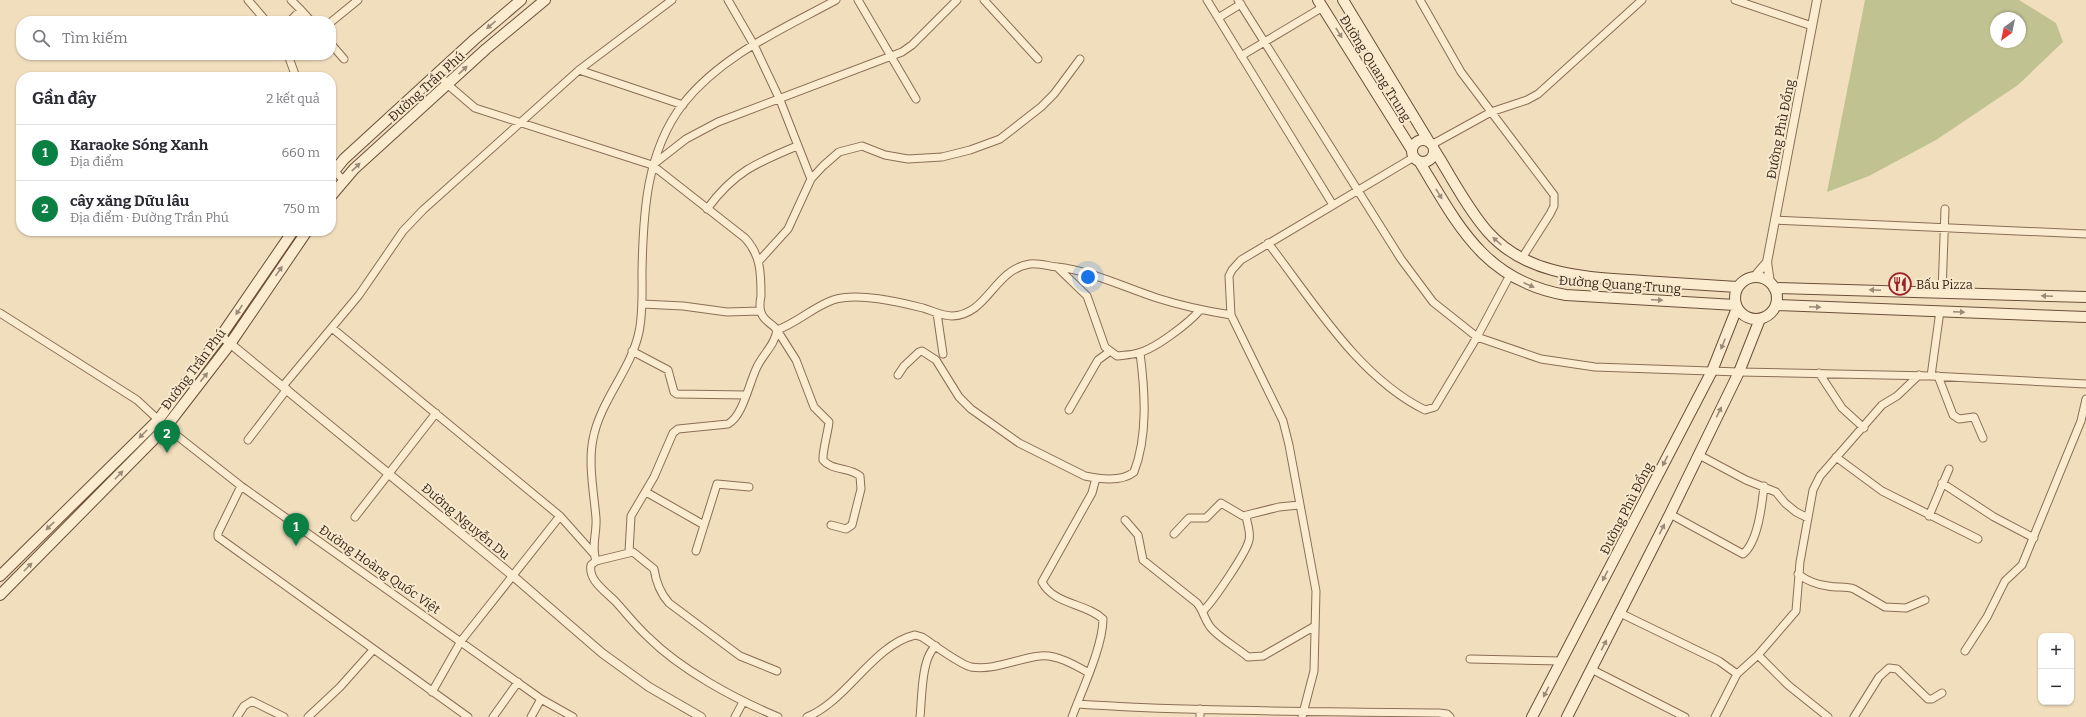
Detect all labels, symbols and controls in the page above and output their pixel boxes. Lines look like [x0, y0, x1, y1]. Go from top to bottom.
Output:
street label: Đường Quang Trung [1337, 12, 1414, 124]
north arrow [1990, 12, 2026, 48]
search box [16, 16, 336, 60]
one-way arrow [486, 21, 497, 30]
icon: search [30, 27, 52, 49]
one-way arrow [1335, 27, 1342, 39]
text: Tìm kiếm [62, 29, 127, 47]
street label: Đường Trần Phú [385, 48, 468, 125]
one-way arrow [458, 65, 468, 75]
street label: Đường Phù Đổng [1763, 78, 1798, 180]
text: Gần đây [32, 88, 96, 109]
text: 2 kết quả [266, 91, 320, 106]
text: Karaoke Sóng Xanh [70, 136, 208, 154]
text: 1 [42, 145, 48, 160]
text: 660 m [281, 145, 320, 160]
text: Địa điểm [70, 154, 124, 169]
one-way arrow [351, 162, 361, 172]
one-way arrow [1436, 188, 1443, 200]
text: cây xăng Dữu lâu [70, 192, 189, 210]
text: 2 [41, 201, 49, 216]
text: 750 m [283, 201, 320, 216]
text: Địa điểm · Đường Trần Phú [70, 210, 229, 225]
one-way arrow [1493, 237, 1502, 246]
one-way arrow [275, 266, 283, 276]
your location [1078, 267, 1098, 287]
restaurant icon: Bấu Pizza [1887, 271, 1913, 297]
street label: Đường Quang Trung [1558, 273, 1682, 296]
place label: Bấu Pizza [1916, 277, 1973, 292]
one-way arrow [1523, 282, 1535, 288]
one-way arrow [1869, 287, 1881, 294]
one-way arrow [2040, 293, 2053, 299]
one-way arrow [1651, 296, 1663, 303]
one-way arrow [1809, 303, 1821, 310]
one-way arrow [235, 304, 243, 315]
one-way arrow [1953, 309, 1966, 315]
street label: Đường Trần Phú [158, 326, 229, 413]
one-way arrow [1720, 339, 1726, 350]
one-way arrow [200, 372, 209, 383]
one-way arrow [1716, 406, 1722, 418]
pin: 2 [154, 420, 180, 453]
one-way arrow [138, 430, 148, 439]
one-way arrow [1662, 455, 1668, 467]
street label: Đường Phù Đổng [1597, 460, 1656, 557]
one-way arrow [114, 470, 124, 480]
street label: Đường Nguyễn Du [419, 480, 513, 562]
pin: 1 [283, 513, 309, 546]
one-way arrow [45, 521, 55, 531]
street label: Đường Hoàng Quốc Việt [316, 522, 443, 617]
one-way arrow [1659, 523, 1666, 535]
one-way arrow [23, 562, 32, 572]
one-way arrow [1602, 570, 1609, 582]
map controls [2038, 633, 2074, 705]
button: + [2038, 633, 2074, 669]
one-way arrow [1600, 639, 1607, 651]
button: − [2038, 669, 2074, 705]
one-way arrow [1542, 686, 1549, 697]

